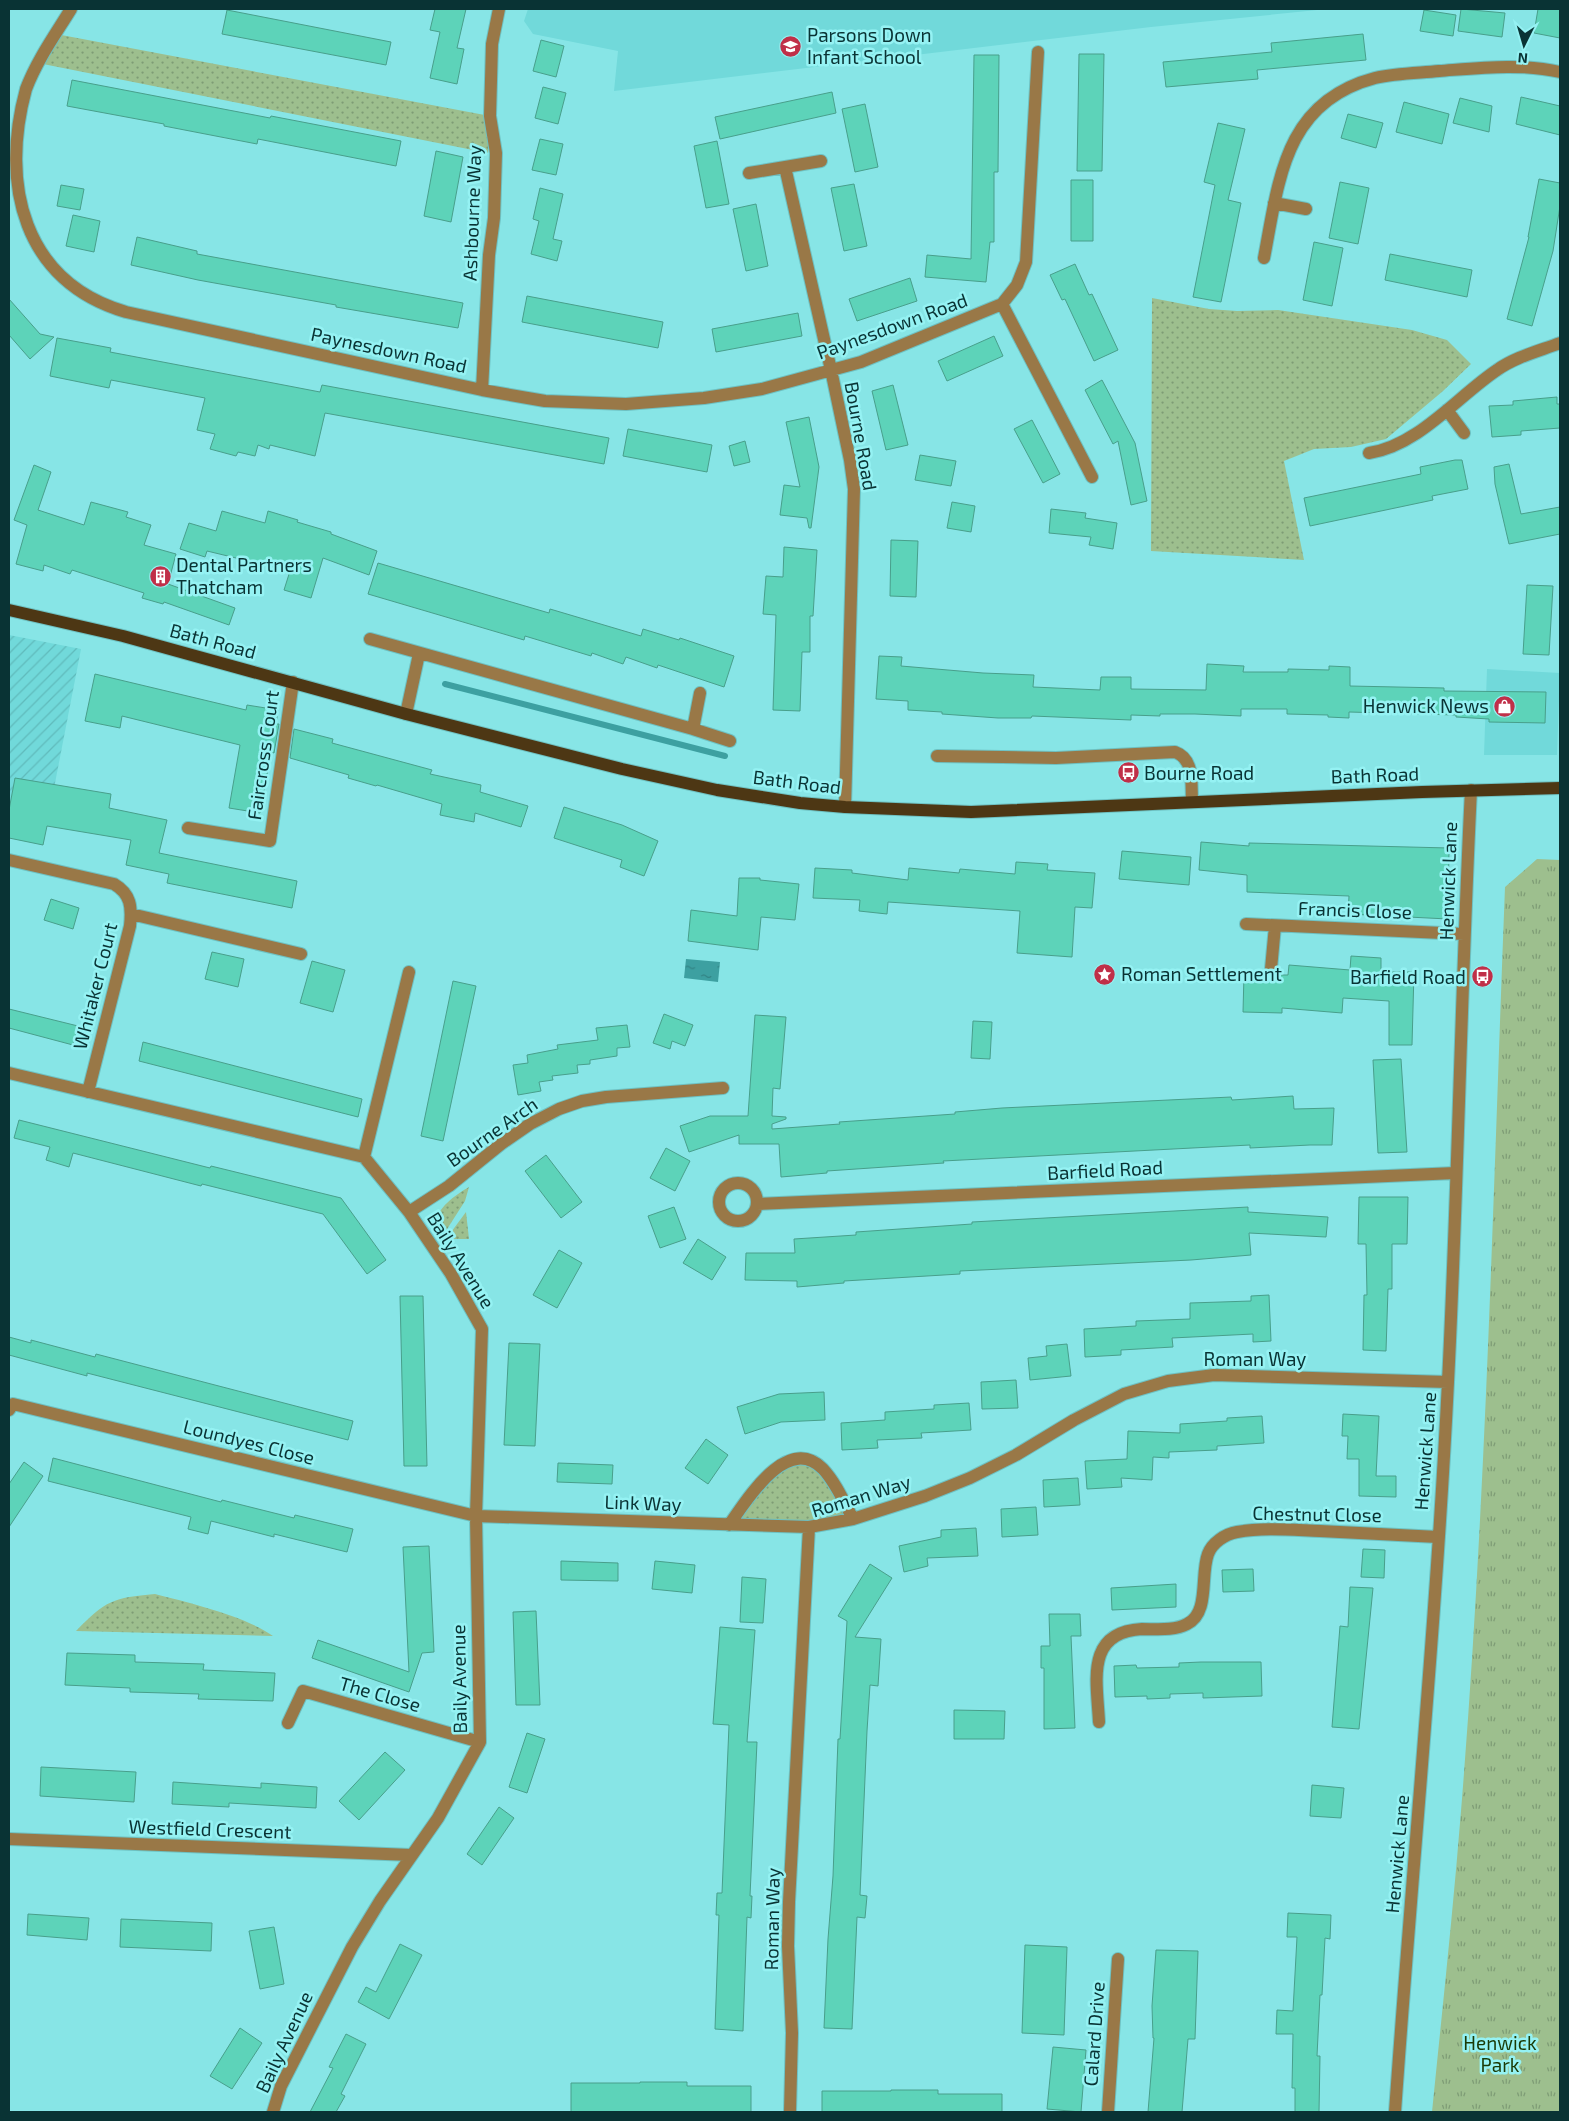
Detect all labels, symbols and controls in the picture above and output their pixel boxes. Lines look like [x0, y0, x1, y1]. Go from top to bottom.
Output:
north arrow [1499, 20, 1549, 70]
place label: Parsons Down Infant School [807, 23, 932, 68]
school or university icon: Parsons Down Infant School [779, 34, 803, 58]
text: N [1517, 50, 1529, 67]
street label: Ashbourne Way [458, 145, 485, 281]
street label: Paynesdown Road [813, 288, 970, 363]
street label: Paynesdown Road [309, 322, 469, 377]
street label: Bourne Road [841, 380, 882, 492]
place label: Dental Partners Thatcham [176, 553, 312, 598]
building icon: Dental Partners Thatcham [148, 564, 172, 588]
street label: Bath Road [167, 618, 259, 663]
street label: Faircross Court [242, 689, 283, 821]
place label: Henwick News [1363, 694, 1489, 717]
shop icon: Henwick News [1493, 694, 1517, 718]
bus stop icon: Bourne Road [1116, 761, 1140, 785]
place label: Bourne Road [1144, 761, 1254, 784]
street label: Bath Road [1330, 761, 1420, 788]
street label: Bath Road [752, 765, 842, 798]
street label: Henwick Lane [1434, 821, 1461, 941]
street label: Francis Close [1298, 896, 1412, 923]
street label: Whitaker Court [68, 920, 121, 1052]
place icon: Roman Settlement [1093, 962, 1117, 986]
place label: Roman Settlement [1121, 962, 1282, 985]
place label: Barfield Road [1350, 965, 1466, 988]
bus stop icon: Barfield Road [1470, 965, 1494, 989]
street label: Bourne Arch [442, 1092, 542, 1171]
street label: Barfield Road [1046, 1155, 1164, 1184]
street label: Baily Avenue [423, 1207, 500, 1312]
street label: Roman Way [1204, 1347, 1306, 1370]
street label: Henwick Lane [1409, 1391, 1440, 1511]
street label: Loundyes Close [181, 1414, 317, 1469]
street label: Roman Way [808, 1469, 913, 1522]
street label: Link Way [604, 1490, 682, 1515]
street label: Chestnut Close [1252, 1501, 1382, 1526]
street label: Baily Avenue [446, 1624, 471, 1734]
street label: The Close [337, 1671, 424, 1716]
street label: Henwick Lane [1380, 1794, 1413, 1914]
street label: Westfield Crescent [128, 1814, 292, 1843]
street label: Roman Way [759, 1867, 784, 1971]
street label: Calard Drive [1078, 1981, 1109, 2087]
street label: Baily Avenue [250, 1987, 317, 2096]
park label: Henwick Park [1463, 2031, 1537, 2076]

